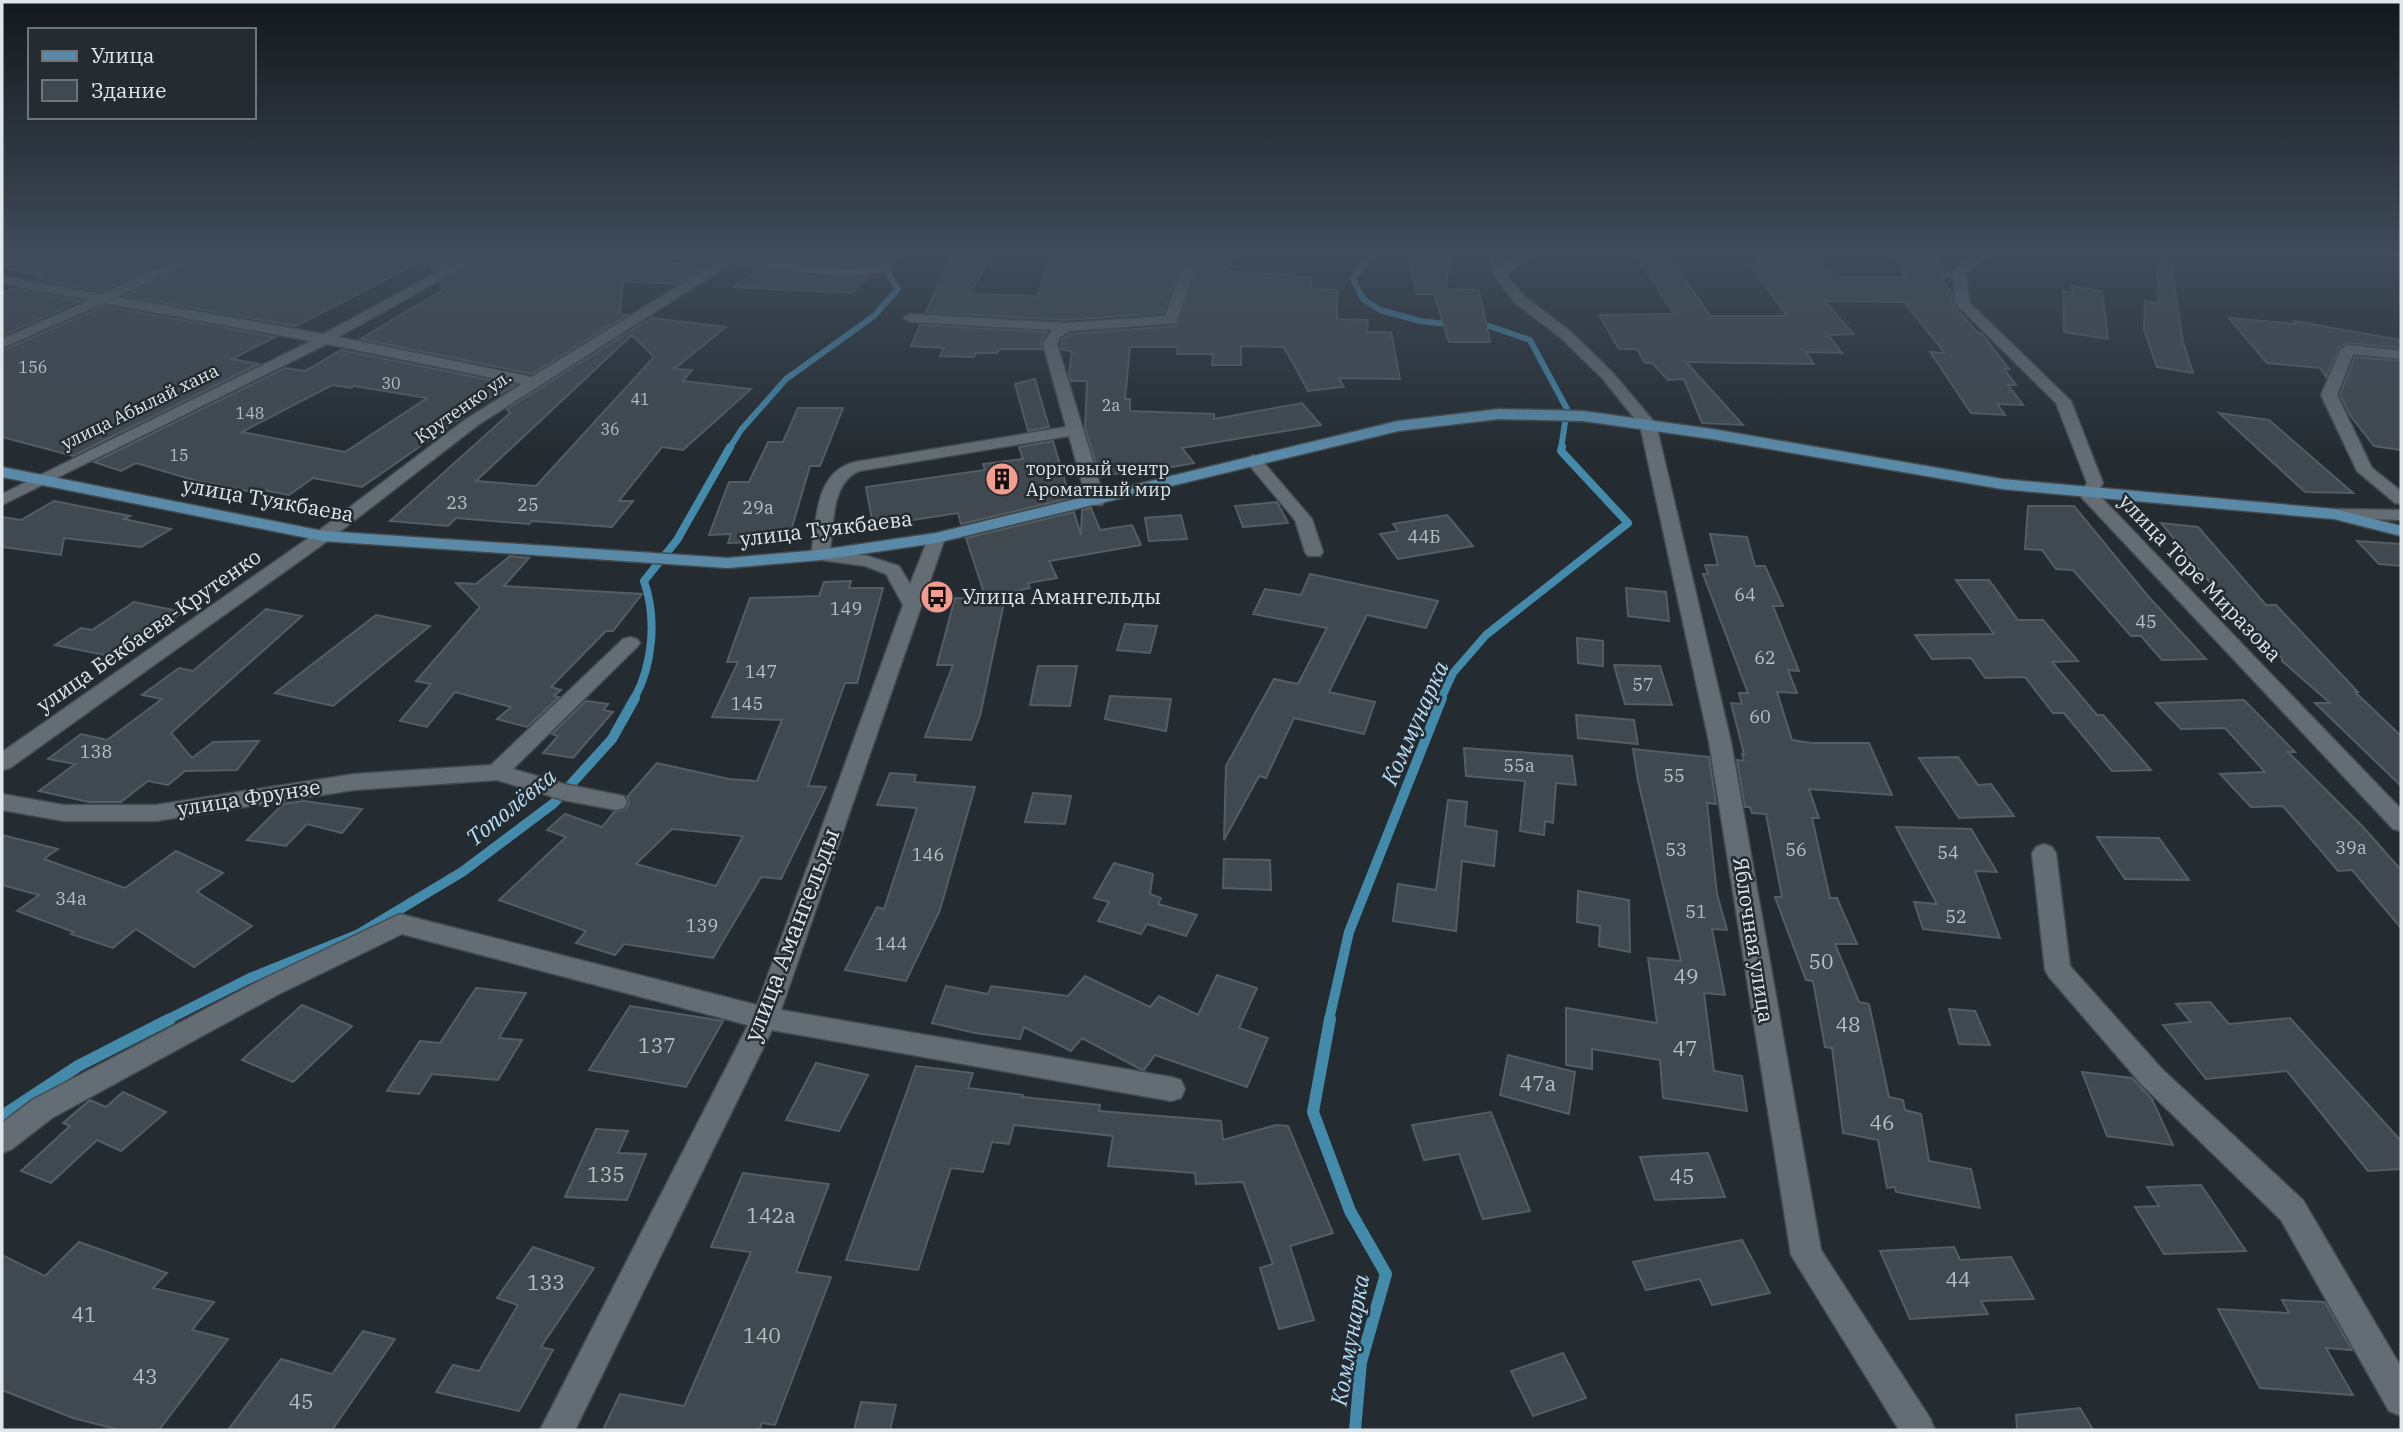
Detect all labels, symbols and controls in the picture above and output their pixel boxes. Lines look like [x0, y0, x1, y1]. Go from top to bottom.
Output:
legend [28, 28, 256, 119]
text: Улица [91, 41, 155, 69]
text: Здание [91, 76, 166, 104]
house number: 156 [19, 357, 47, 377]
street label: улица Абылай хана [57, 358, 222, 455]
street label: Крутенко ул. [410, 365, 516, 448]
house number: 30 [381, 373, 401, 393]
house number: 41 [630, 389, 650, 409]
house number: 2а [1102, 395, 1120, 415]
house number: 148 [236, 403, 264, 423]
house number: 36 [600, 419, 620, 439]
house number: 15 [169, 445, 189, 465]
place label: торговый чентр Ароматный мир [1026, 457, 1171, 501]
building icon: торговый чентр Ароматный мир [983, 460, 1021, 498]
street label: улица Туякбаева [180, 470, 356, 528]
street label: улица Торе Миразова [2113, 487, 2288, 667]
house number: 23 [446, 491, 468, 514]
house number: 25 [517, 493, 539, 516]
house number: 29а [742, 496, 774, 519]
street label: улица Туякбаева [738, 504, 914, 552]
house number: 44Б [1408, 525, 1440, 548]
street label: улица Бекбаева-Крутенко [31, 542, 266, 718]
bus stop icon: Улица Амангельды [918, 578, 956, 616]
place label: Улица Амангельды [962, 582, 1161, 610]
house number: 64 [1734, 583, 1756, 606]
house number: 149 [830, 597, 862, 620]
house number: 45 [2135, 610, 2157, 633]
house number: 62 [1754, 646, 1776, 669]
water label: Коммунарка [1373, 655, 1455, 790]
house number: 147 [745, 660, 777, 683]
house number: 57 [1632, 673, 1654, 696]
house number: 145 [731, 692, 763, 715]
house number: 60 [1749, 705, 1771, 728]
house number: 138 [80, 740, 112, 763]
house number: 55а [1503, 754, 1535, 777]
water label: Тополёвка [459, 760, 562, 852]
house number: 55 [1663, 764, 1685, 787]
street label: улица Фрунзе [175, 772, 322, 822]
street label: улица Амангельды [736, 823, 847, 1046]
house number: 39а [2335, 836, 2367, 859]
house number: 53 [1665, 838, 1687, 861]
house number: 56 [1785, 838, 1807, 861]
house number: 54 [1937, 841, 1959, 864]
house number: 146 [912, 843, 944, 866]
street label: Яблочная улица [1727, 855, 1781, 1025]
house number: 34а [55, 887, 87, 910]
house number: 51 [1685, 900, 1707, 923]
house number: 52 [1945, 905, 1967, 928]
house number: 139 [686, 914, 718, 937]
house number: 144 [875, 932, 907, 955]
house number: 50 [1808, 947, 1834, 975]
house number: 49 [1673, 962, 1699, 990]
house number: 48 [1835, 1010, 1861, 1038]
house number: 137 [638, 1031, 676, 1059]
house number: 47 [1672, 1034, 1698, 1062]
house number: 47а [1520, 1069, 1556, 1097]
house number: 46 [1869, 1108, 1895, 1136]
house number: 135 [587, 1160, 625, 1188]
house number: 45 [1669, 1162, 1695, 1190]
house number: 142а [746, 1201, 796, 1229]
house number: 44 [1945, 1265, 1971, 1293]
house number: 133 [527, 1268, 565, 1296]
water label: Коммунарка [1323, 1271, 1375, 1409]
house number: 41 [71, 1300, 97, 1328]
house number: 140 [743, 1321, 781, 1349]
house number: 43 [132, 1362, 158, 1390]
house number: 45 [288, 1387, 314, 1415]

